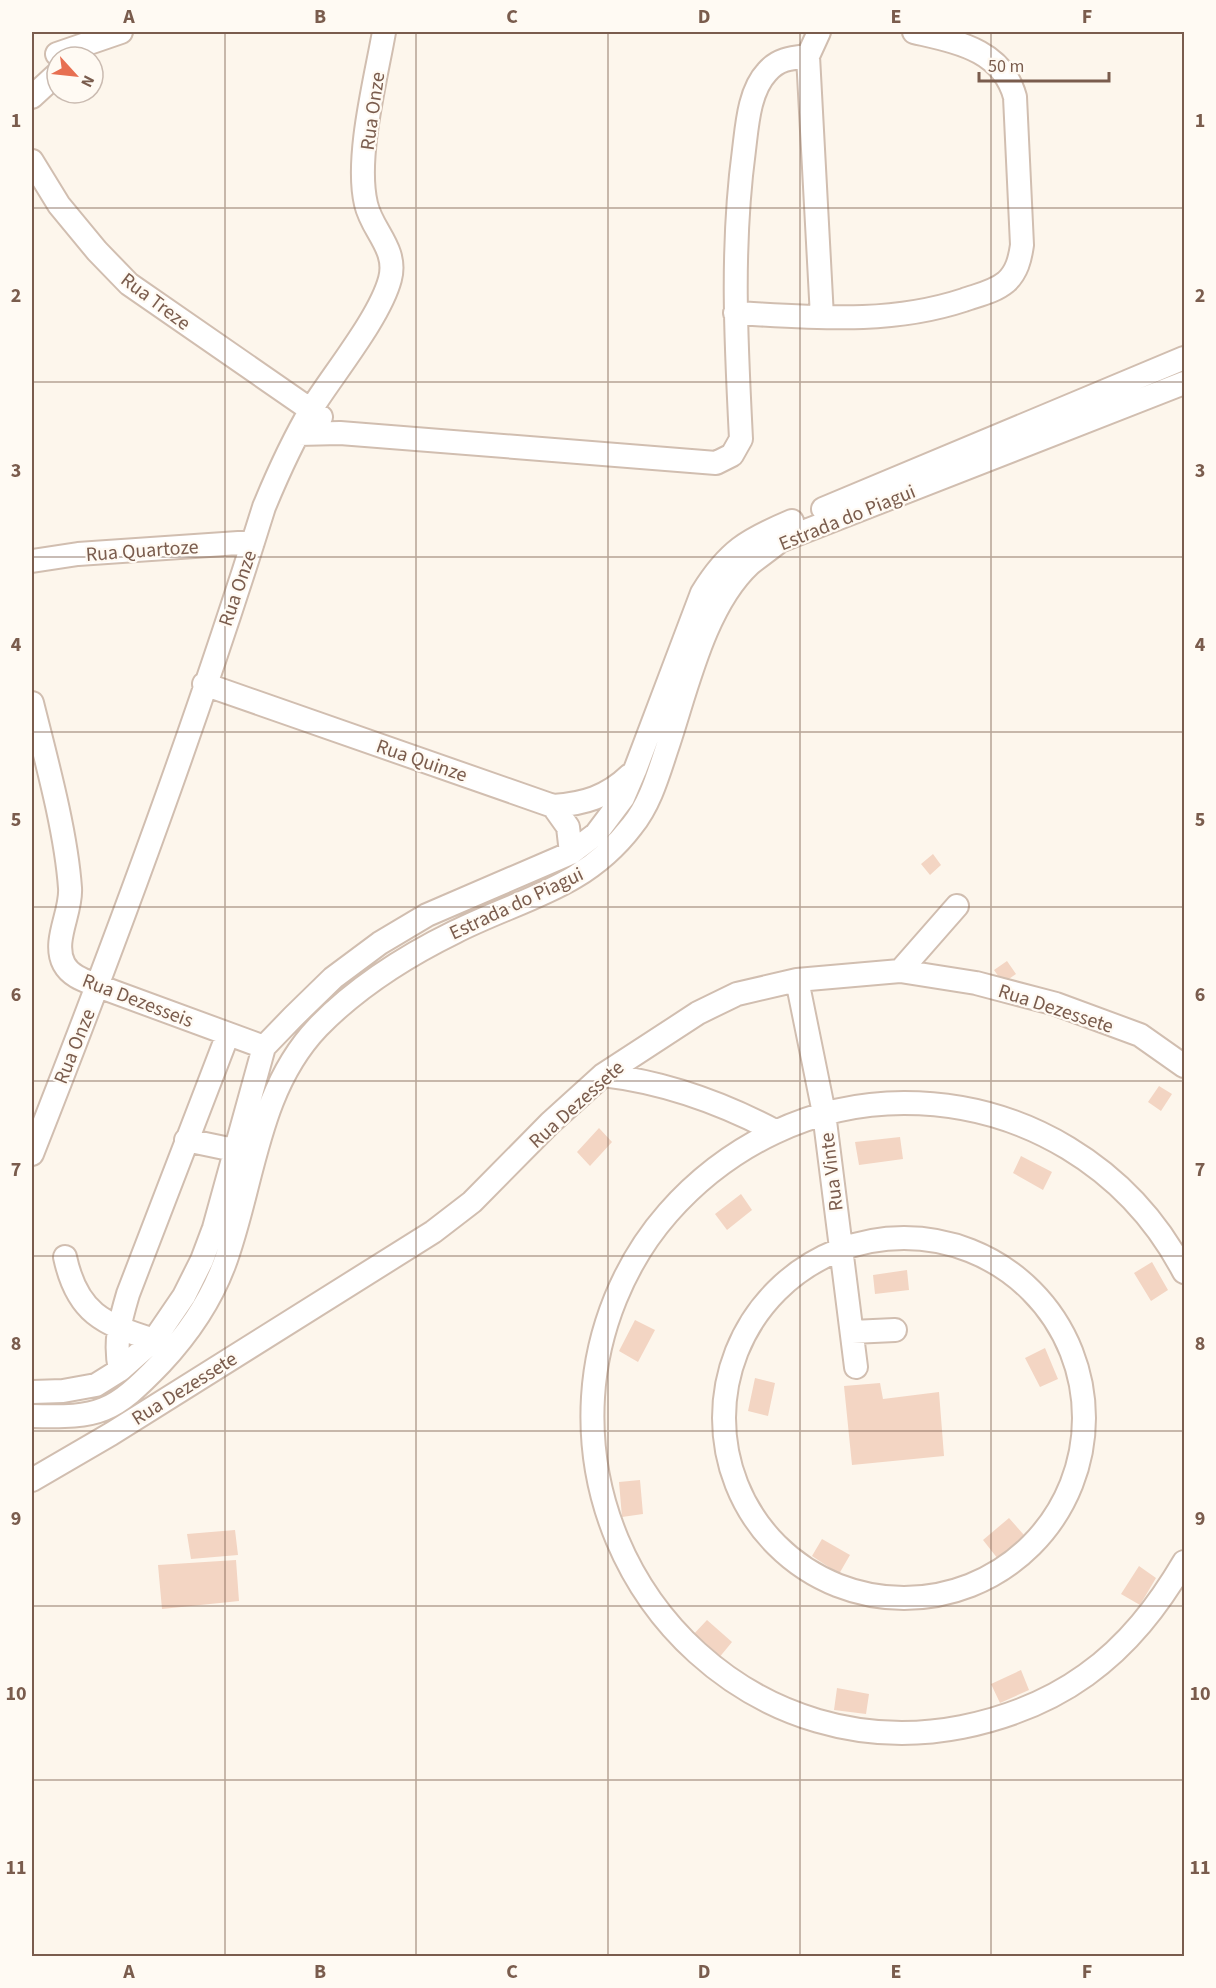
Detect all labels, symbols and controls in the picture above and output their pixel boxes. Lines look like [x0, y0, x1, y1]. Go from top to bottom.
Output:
text: A [122, 3, 135, 31]
text: B [314, 3, 326, 31]
text: C [506, 3, 518, 31]
text: D [698, 3, 710, 31]
text: E [891, 3, 901, 31]
text: F [1082, 3, 1092, 31]
north arrow [45, 45, 105, 105]
scale bar [979, 45, 1110, 83]
text: 50 m [988, 54, 1024, 79]
street label: Rua Onze [354, 70, 392, 152]
text: N [75, 72, 100, 91]
text: 1 [11, 107, 21, 135]
text: 1 [1195, 107, 1205, 135]
street label: Rua Treze [115, 266, 196, 337]
text: 2 [11, 282, 21, 310]
text: 2 [1195, 282, 1205, 310]
text: 3 [11, 457, 21, 485]
text: 3 [1195, 457, 1205, 485]
street label: Estrada do Piagui [775, 478, 920, 558]
street label: Rua Quartoze [85, 533, 199, 569]
street label: Rua Onze [212, 546, 264, 630]
text: 4 [11, 631, 22, 659]
text: 4 [1195, 631, 1206, 659]
street label: Rua Quinze [372, 732, 471, 790]
text: 5 [11, 806, 21, 834]
text: 5 [1195, 806, 1205, 834]
street label: Estrada do Piagui [445, 861, 588, 947]
street label: Rua Dezesseis [78, 967, 197, 1035]
street label: Rua Dezessete [994, 977, 1117, 1041]
text: 6 [11, 981, 21, 1009]
text: 6 [1195, 981, 1205, 1009]
street label: Rua Onze [47, 1005, 103, 1088]
street label: Rua Dezessete [523, 1054, 631, 1155]
street label: Rua Vinte [813, 1131, 851, 1213]
text: 7 [11, 1156, 21, 1184]
text: 7 [1195, 1156, 1205, 1184]
text: 8 [11, 1330, 21, 1358]
text: 8 [1195, 1330, 1205, 1358]
street label: Rua Dezessete [126, 1345, 243, 1432]
text: 9 [11, 1505, 21, 1533]
text: 9 [1195, 1505, 1205, 1533]
text: 10 [5, 1680, 27, 1708]
text: 10 [1189, 1680, 1211, 1708]
text: 11 [5, 1854, 27, 1882]
text: 11 [1189, 1854, 1211, 1882]
text: A [122, 1958, 135, 1986]
text: B [314, 1958, 326, 1986]
text: C [506, 1958, 518, 1986]
text: D [698, 1958, 710, 1986]
text: E [891, 1958, 901, 1986]
text: F [1082, 1958, 1092, 1986]

